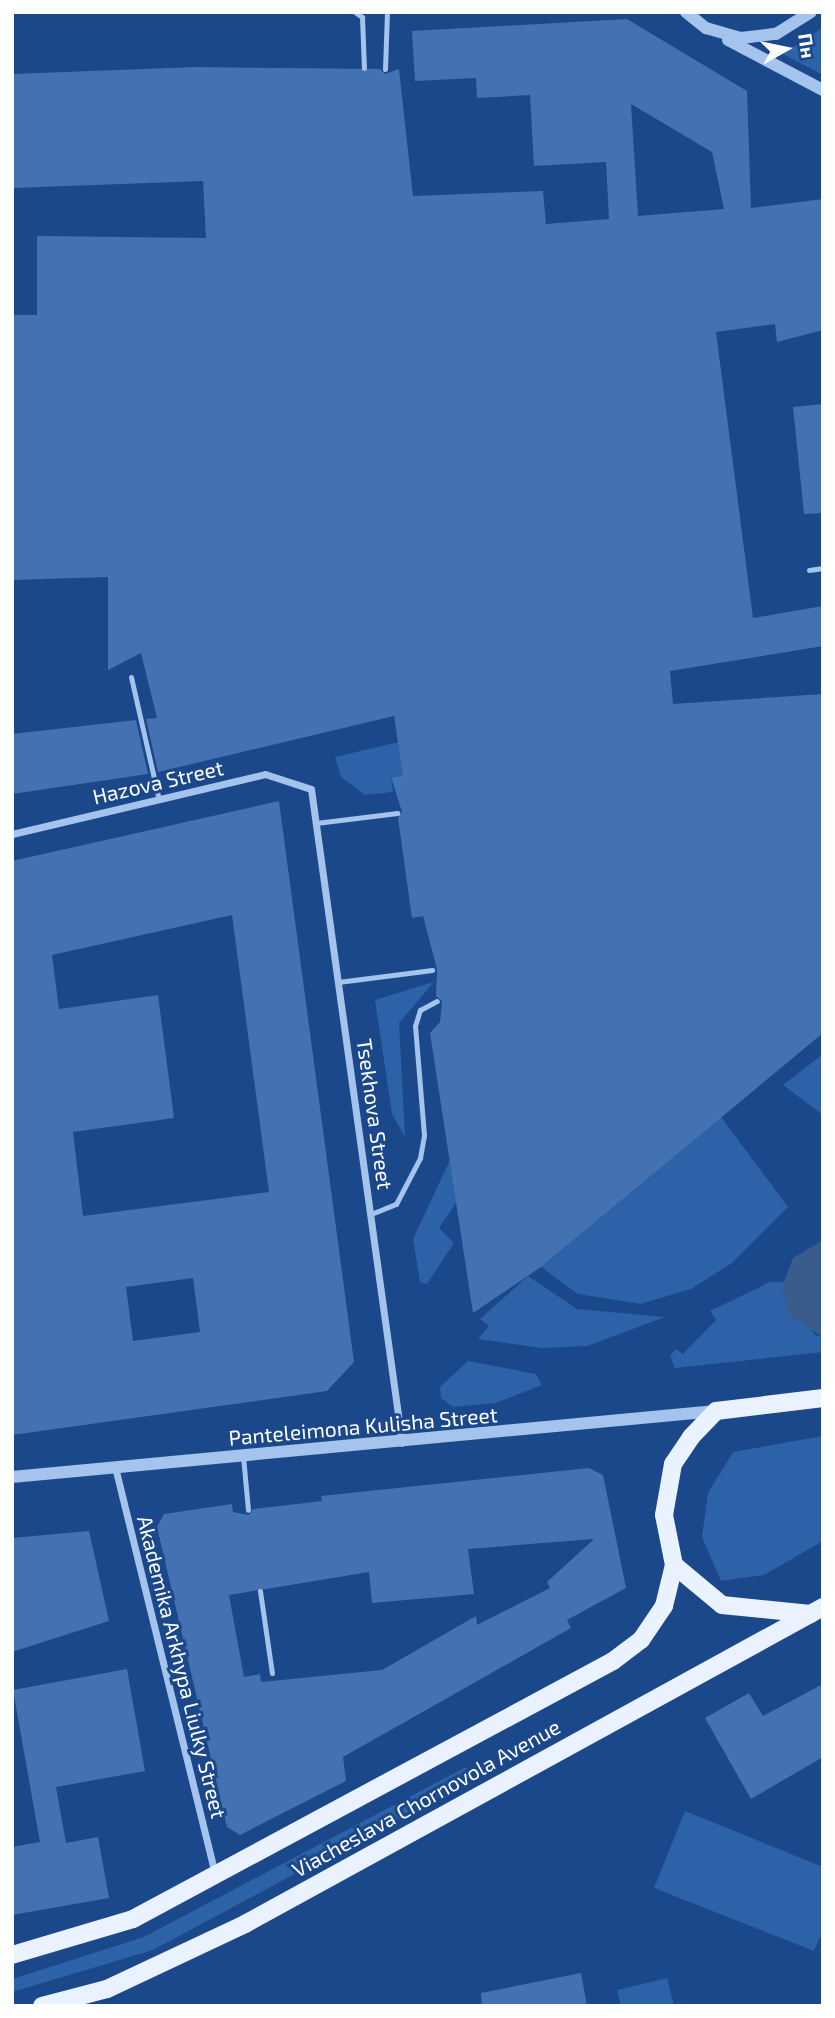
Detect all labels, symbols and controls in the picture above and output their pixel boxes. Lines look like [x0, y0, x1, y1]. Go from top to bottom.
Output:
north arrow [751, 14, 821, 84]
text: Пн [794, 32, 821, 60]
street label: Hazova Street [90, 755, 226, 809]
street label: Tsekhova Street [352, 1037, 398, 1191]
street label: Panteleimona Kulisha Street [227, 1402, 499, 1450]
street label: Akademika Arkhypa Liulky Street [132, 1513, 232, 1821]
street label: Viacheslava Chornovola Avenue [287, 1713, 565, 1883]

